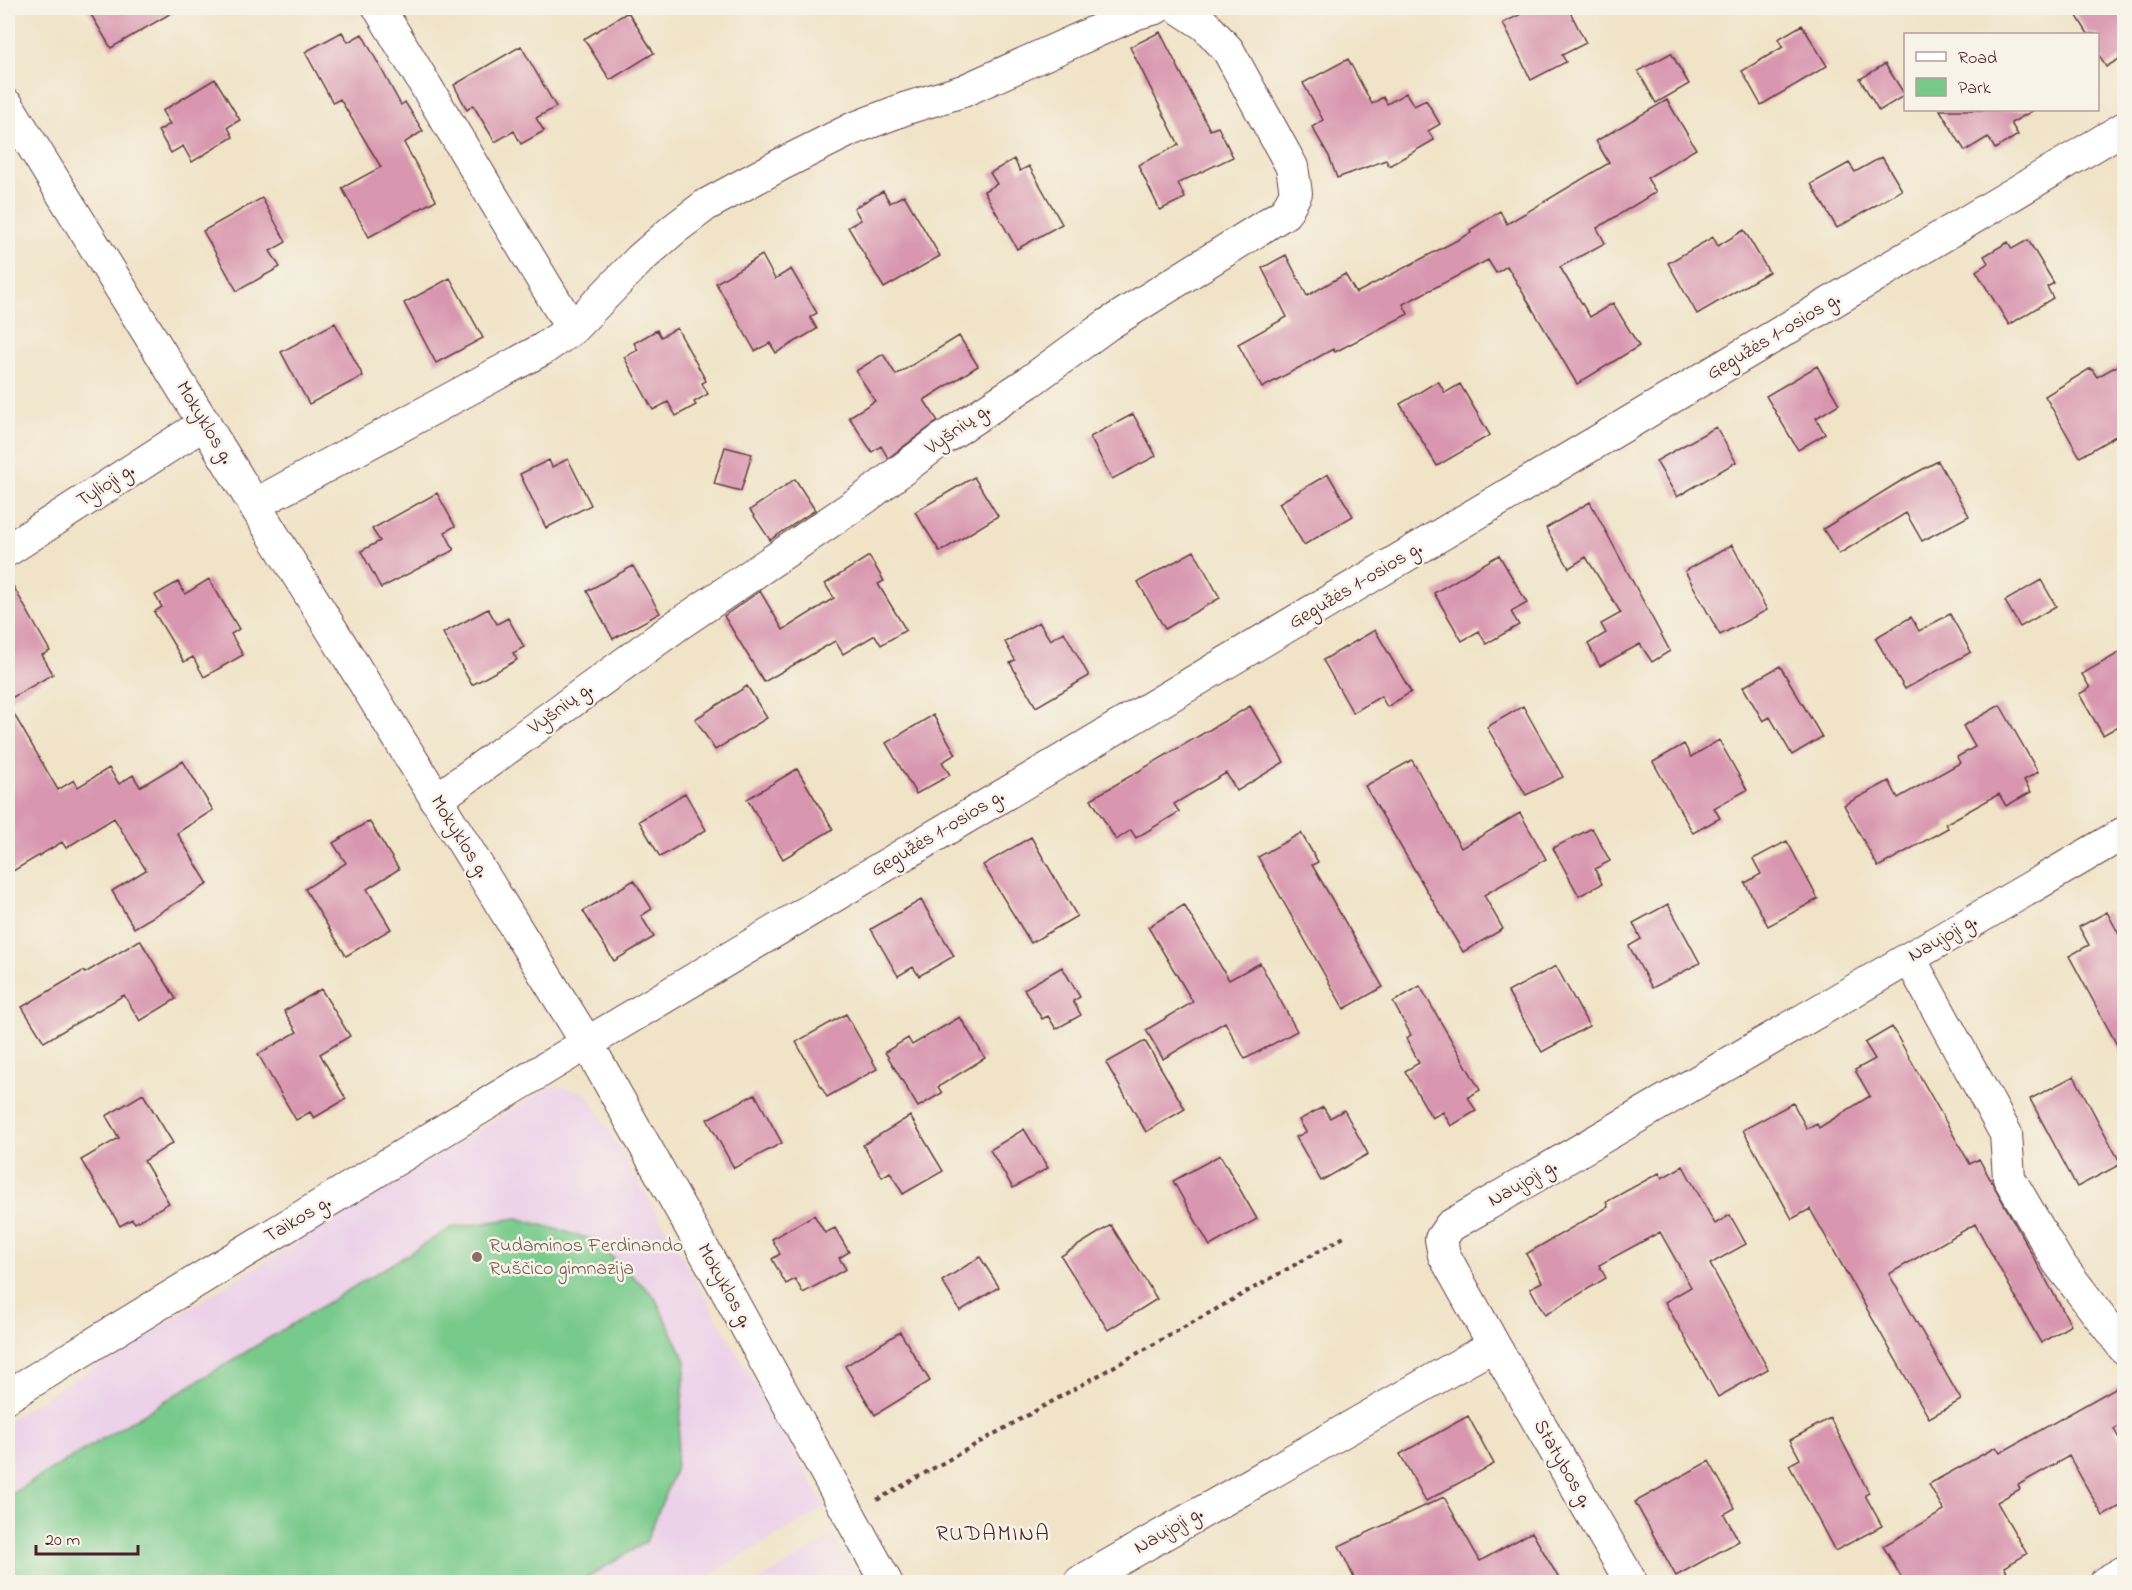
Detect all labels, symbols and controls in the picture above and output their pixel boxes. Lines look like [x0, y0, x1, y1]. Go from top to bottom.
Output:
legend [1904, 33, 2099, 111]
text: Road [1958, 46, 1997, 72]
text: Park [1958, 76, 1991, 102]
street label: Gegužės 1-osios g. [1702, 286, 1847, 389]
street label: Mokyklos g. [167, 376, 240, 471]
street label: Vyšnių g. [919, 397, 997, 464]
street label: Tylioji g. [71, 457, 141, 516]
street label: Gegužės 1-osios g. [1284, 535, 1429, 638]
street label: Vyšnių g. [522, 676, 600, 744]
street label: Gegužės 1-osios g. [866, 783, 1011, 886]
street label: Mokyklos g. [421, 790, 496, 884]
street label: Naujoji g. [1903, 908, 1983, 971]
street label: Naujoji g. [1483, 1153, 1563, 1216]
street label: Taikos g. [259, 1189, 337, 1252]
place label: Rudaminos Ferdinando Ruščico gimnazija [489, 1232, 683, 1285]
street label: Mokyklos g. [688, 1238, 759, 1334]
marker: Rudaminos Ferdinando Ruščico gimnazija [470, 1250, 484, 1264]
street label: Statybos g. [1524, 1415, 1599, 1514]
street label: Naujoji g. [1129, 1500, 1209, 1563]
scale bar [36, 1518, 138, 1556]
district label: RUDAMINA [936, 1519, 1050, 1551]
text: 20 m [45, 1528, 80, 1554]

